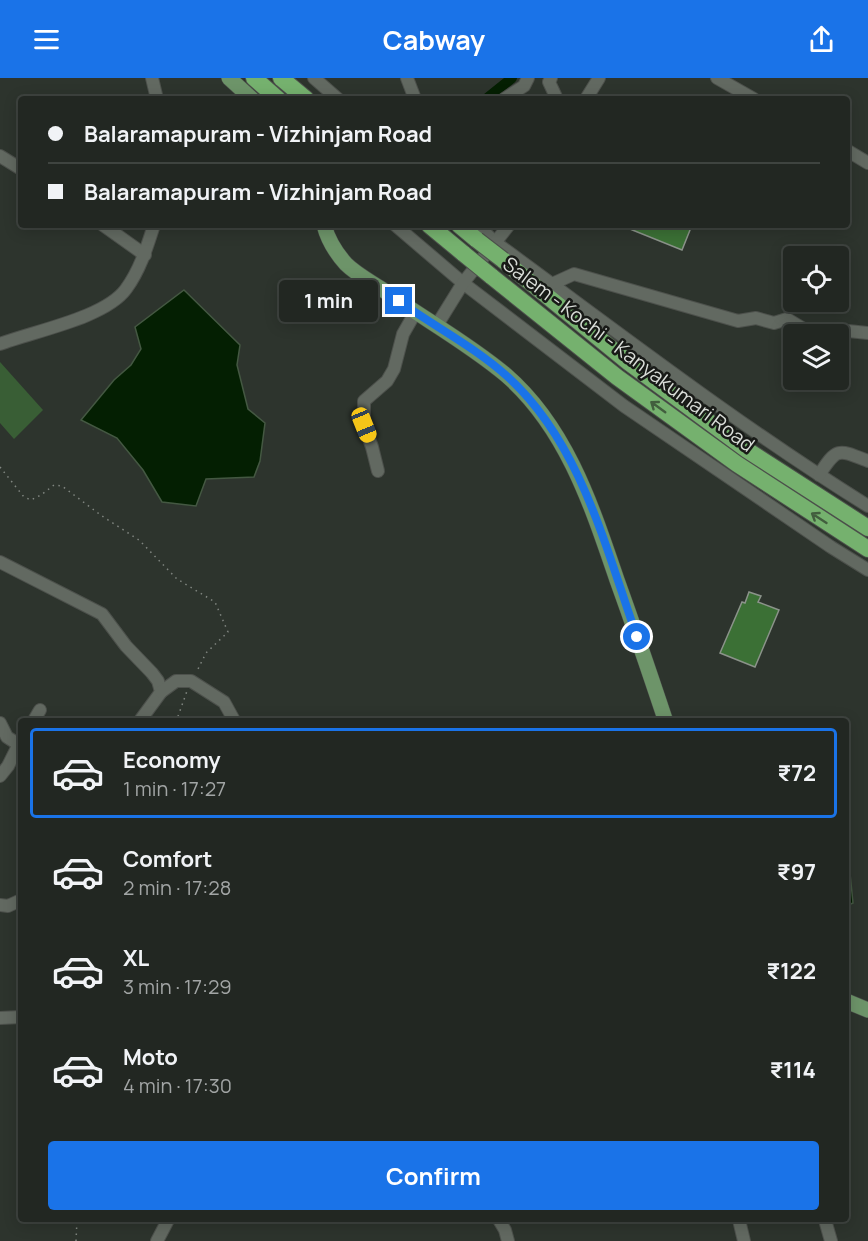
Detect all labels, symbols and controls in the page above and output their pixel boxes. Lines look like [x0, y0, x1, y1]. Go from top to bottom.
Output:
text: Cabway [383, 21, 485, 58]
icon: menu [30, 23, 63, 56]
icon: share [805, 23, 838, 56]
text: Balaramapuram - Vizhinjam Road [84, 119, 432, 149]
text: Balaramapuram - Vizhinjam Road [84, 177, 432, 207]
map controls [783, 246, 849, 390]
button: locate [783, 246, 849, 312]
street label: Salem - Kochi - Kanyakumari Road [498, 250, 760, 458]
callout: 1 min [279, 280, 378, 322]
text: 1 min [304, 287, 353, 314]
route end [385, 287, 412, 314]
button: layers [783, 324, 849, 390]
one-way arrow [651, 401, 667, 413]
car [349, 405, 379, 445]
one-way arrow [810, 511, 827, 524]
route start [623, 623, 650, 650]
text: Economy [123, 745, 221, 775]
icon: car [51, 746, 105, 800]
text: ₹72 [778, 758, 816, 788]
text: 1 min · 17:27 [123, 775, 226, 802]
text: Comfort [123, 844, 212, 874]
icon: car [51, 845, 105, 899]
text: ₹97 [777, 857, 816, 887]
text: 2 min · 17:28 [123, 874, 231, 901]
text: XL [123, 943, 149, 973]
icon: car [51, 944, 105, 998]
text: ₹122 [767, 956, 816, 986]
text: 3 min · 17:29 [123, 973, 232, 1000]
text: Moto [123, 1042, 178, 1072]
icon: car [51, 1043, 105, 1097]
text: ₹114 [770, 1055, 816, 1085]
text: 4 min · 17:30 [123, 1072, 232, 1099]
button: Confirm [48, 1141, 819, 1210]

